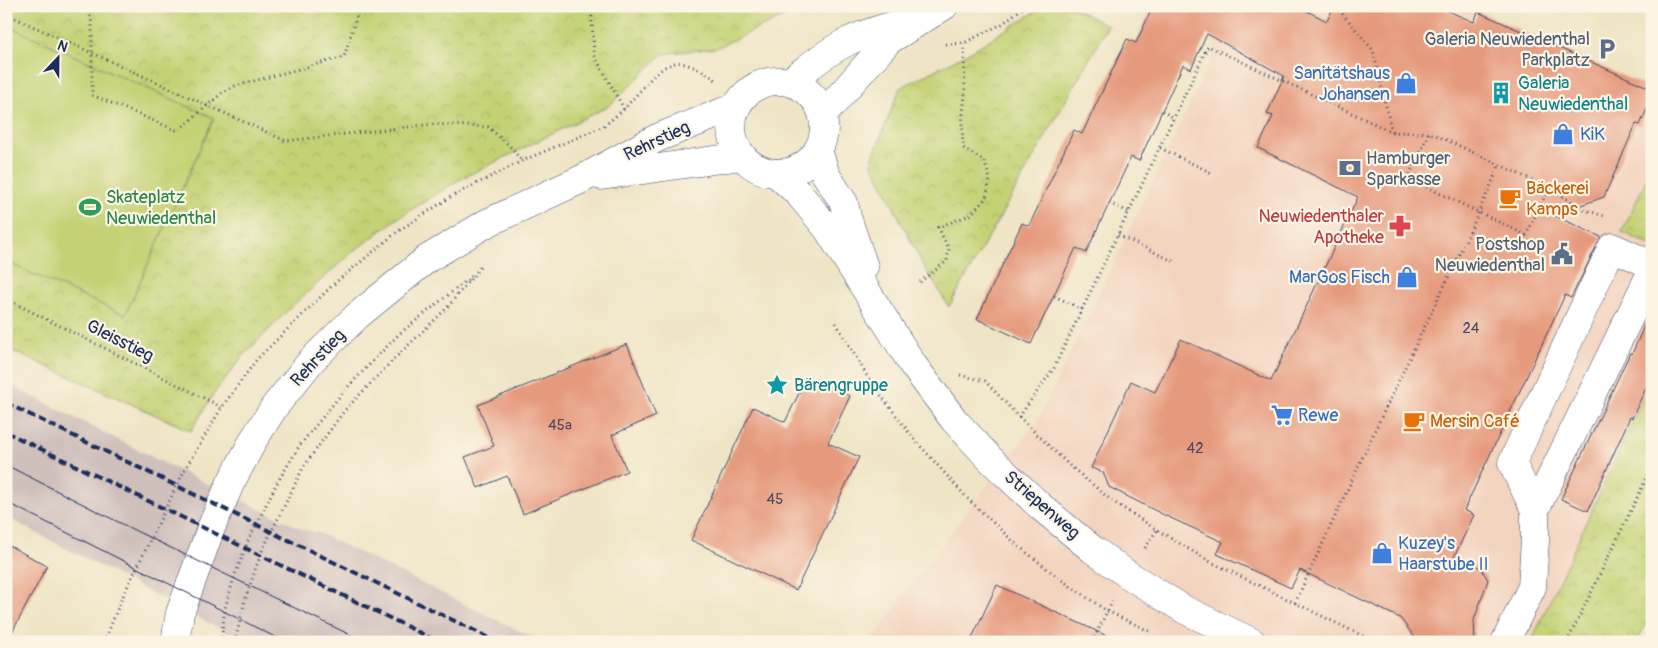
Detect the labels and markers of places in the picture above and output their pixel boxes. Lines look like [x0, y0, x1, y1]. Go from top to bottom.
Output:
place label: Galeria Neuwiedenthal Parkplatz [1424, 28, 1590, 72]
parking icon: Galeria Neuwiedenthal Parkplatz [1594, 36, 1620, 62]
place label: Sanitätshaus Johansen [1294, 62, 1390, 106]
shop icon: Sanitätshaus Johansen [1393, 70, 1419, 96]
place label: Galeria Neuwiedenthal [1518, 72, 1628, 116]
building icon: Galeria Neuwiedenthal [1488, 80, 1514, 106]
shop icon: KiK [1550, 121, 1576, 147]
place label: KiK [1580, 123, 1605, 146]
place label: Hamburger Sparkasse [1366, 147, 1451, 191]
bank icon: Hamburger Sparkasse [1337, 155, 1363, 181]
place label: Bäckerei Kamps [1526, 177, 1588, 221]
cafe icon: Bäckerei Kamps [1497, 185, 1523, 211]
place label: Skateplatz Neuwiedenthal [106, 186, 216, 230]
sports icon: Skateplatz Neuwiedenthal [77, 194, 103, 220]
place label: Neuwiedenthaler Apotheke [1259, 205, 1385, 249]
pharmacy icon: Neuwiedenthaler Apotheke [1387, 213, 1413, 239]
place label: Postshop Neuwiedenthal [1435, 233, 1545, 277]
public building icon: Postshop Neuwiedenthal [1549, 241, 1575, 267]
shop icon: MarGos Fisch [1394, 264, 1420, 290]
place label: MarGos Fisch [1289, 266, 1390, 289]
place icon: Bärengruppe [764, 372, 790, 398]
place label: Bärengruppe [794, 374, 888, 397]
supermarket icon: Rewe [1269, 402, 1295, 428]
place label: Rewe [1298, 404, 1338, 427]
cafe icon: Mersin Café [1401, 408, 1427, 434]
place label: Mersin Café [1430, 410, 1520, 433]
place label: Kuzey's Haarstube II [1398, 532, 1489, 576]
shop icon: Kuzey's Haarstube II [1369, 540, 1395, 566]

